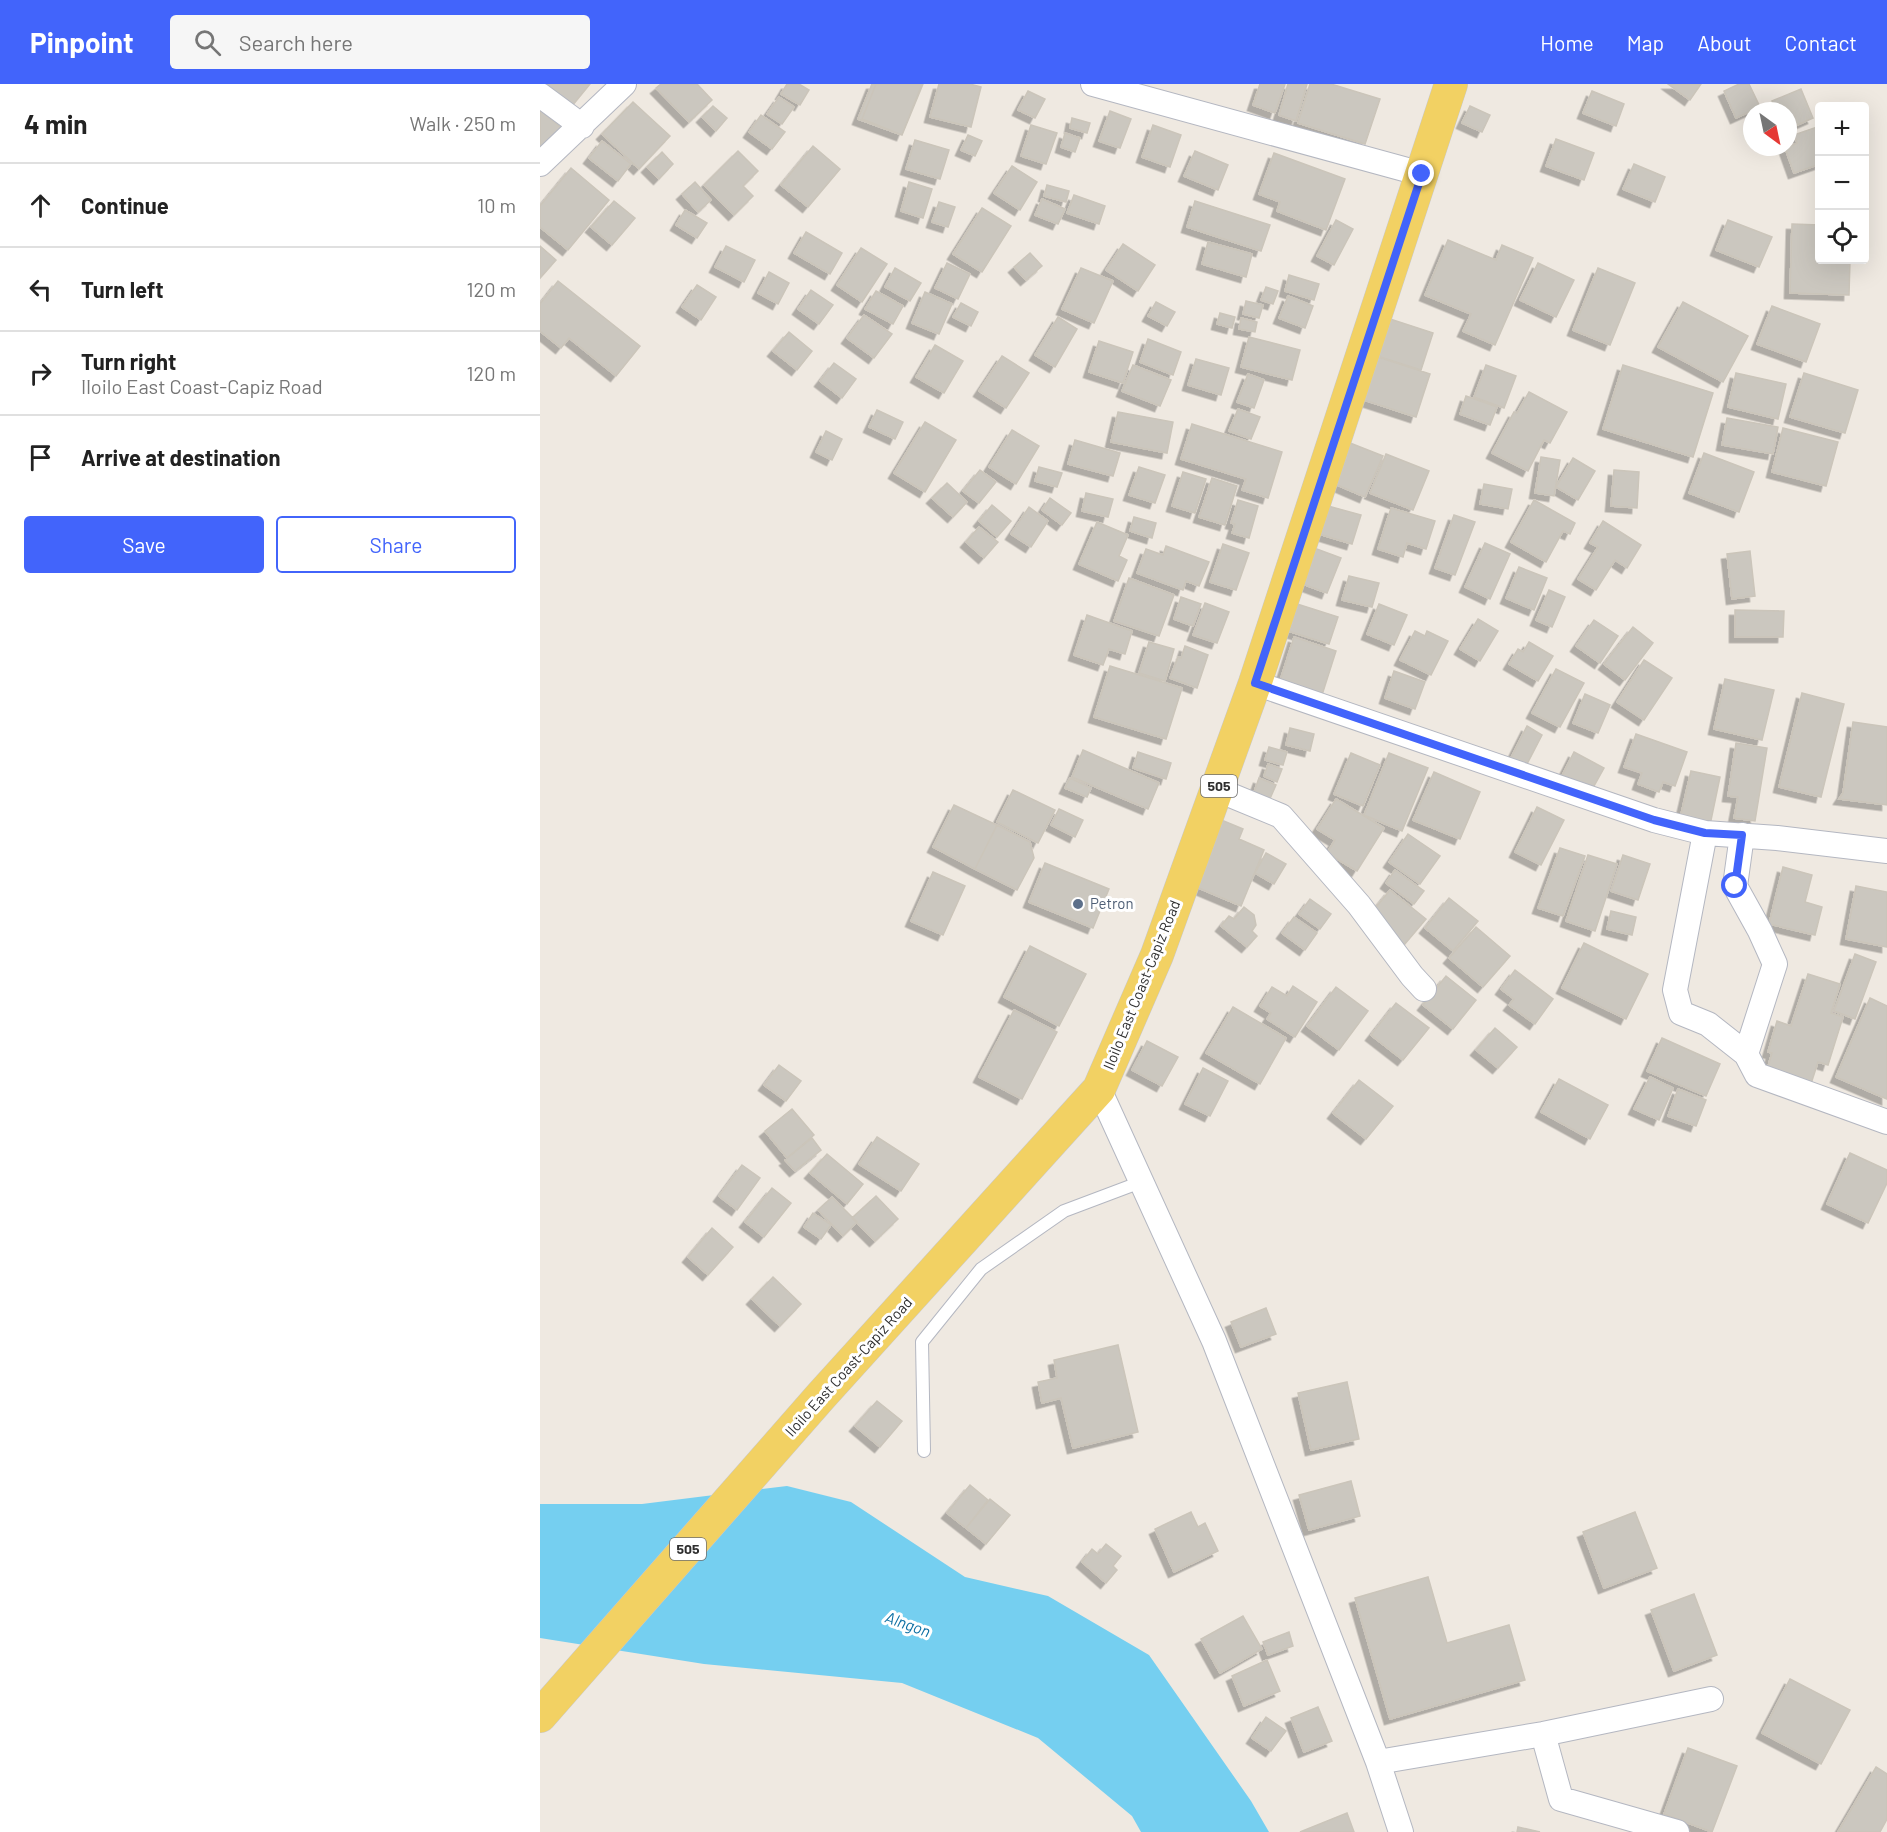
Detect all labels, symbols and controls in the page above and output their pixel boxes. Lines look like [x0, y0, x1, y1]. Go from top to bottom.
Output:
search box [170, 15, 590, 69]
text: Pinpoint [30, 25, 134, 59]
icon: search [191, 26, 224, 59]
text: Search here [239, 29, 353, 55]
text: Home [1540, 30, 1594, 55]
text: Map [1627, 30, 1664, 55]
text: About [1697, 30, 1752, 55]
text: Contact [1785, 30, 1857, 55]
north arrow [1743, 102, 1797, 156]
map controls [1815, 102, 1869, 264]
button: + [1815, 102, 1869, 156]
text: 4 min [24, 108, 88, 139]
text: Walk · 250 m [410, 111, 516, 135]
button: − [1815, 156, 1869, 210]
route end [1408, 160, 1434, 186]
icon: ahead [24, 189, 57, 222]
text: Continue [81, 192, 169, 218]
text: 10 m [477, 193, 516, 217]
button: locate [1815, 210, 1869, 264]
icon: left [24, 273, 57, 306]
text: Turn left [81, 276, 164, 302]
text: 120 m [466, 277, 516, 301]
text: Turn right [81, 348, 176, 374]
icon: right [24, 357, 57, 390]
text: 120 m [466, 361, 516, 385]
text: Iloilo East Coast-Capiz Road [81, 374, 323, 398]
icon: arrive [24, 441, 57, 474]
text: Arrive at destination [81, 444, 280, 470]
button: Save [24, 516, 264, 573]
button: Share [276, 516, 516, 573]
road number: 505 [1201, 775, 1237, 797]
route start [1721, 872, 1747, 898]
place label: Petron [1090, 894, 1134, 912]
marker: Petron [1071, 897, 1085, 911]
street label: Iloilo East Coast-Capiz Road [1099, 897, 1183, 1072]
street label: Iloilo East Coast-Capiz Road [781, 1293, 916, 1440]
road number: 505 [670, 1538, 706, 1560]
water label: Alngon [883, 1607, 933, 1640]

